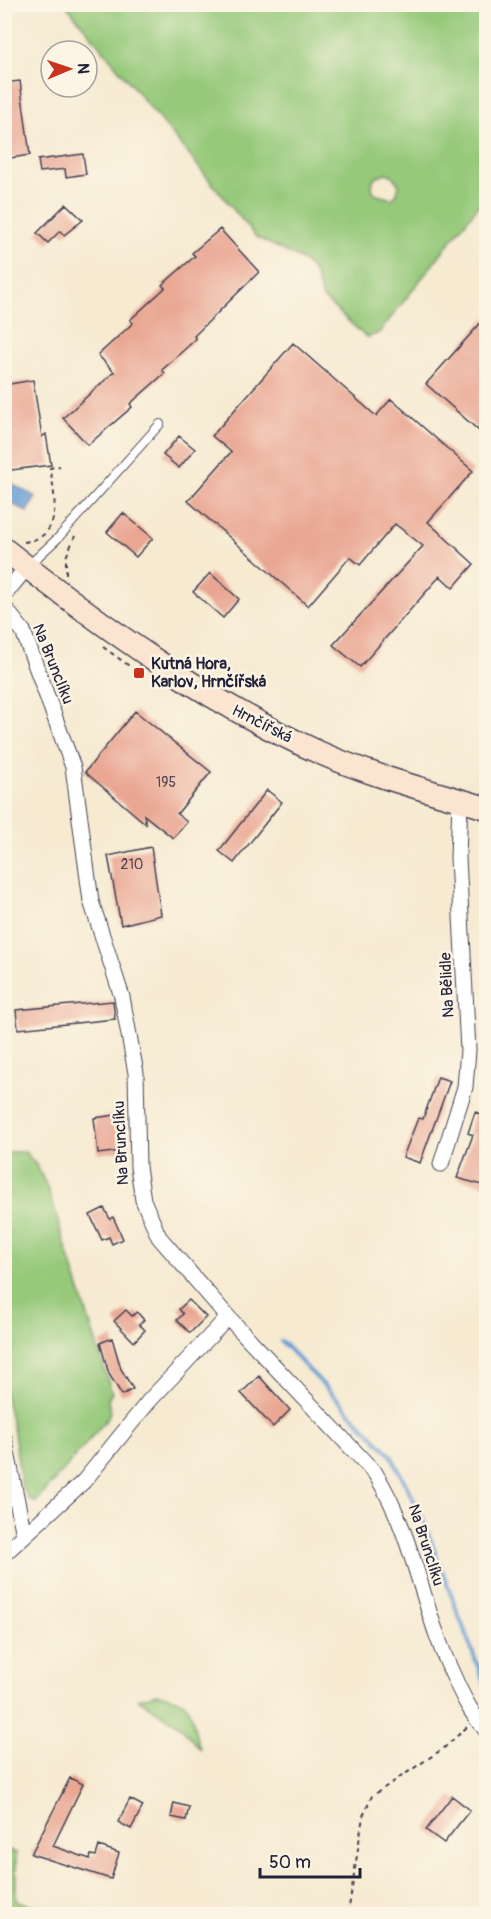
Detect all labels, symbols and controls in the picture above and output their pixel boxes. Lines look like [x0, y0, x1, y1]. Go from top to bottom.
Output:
north arrow [39, 39, 99, 99]
text: N [73, 63, 93, 74]
street label: Na Brunclíku [28, 621, 78, 707]
place label: Kutná Hora, Karlov, Hrnčířská [151, 654, 267, 692]
marker: Kutná Hora, Karlov, Hrnčířská [132, 666, 146, 680]
street label: Hrnčířská [228, 700, 296, 748]
house number: 195 [156, 774, 176, 791]
house number: 210 [121, 856, 143, 873]
street label: Na Bělidle [435, 952, 459, 1018]
street label: Na Brunclíku [109, 1100, 133, 1186]
street label: Na Brunclíku [403, 1502, 449, 1588]
scale bar [260, 1841, 360, 1879]
text: 50 m [269, 1851, 311, 1874]

